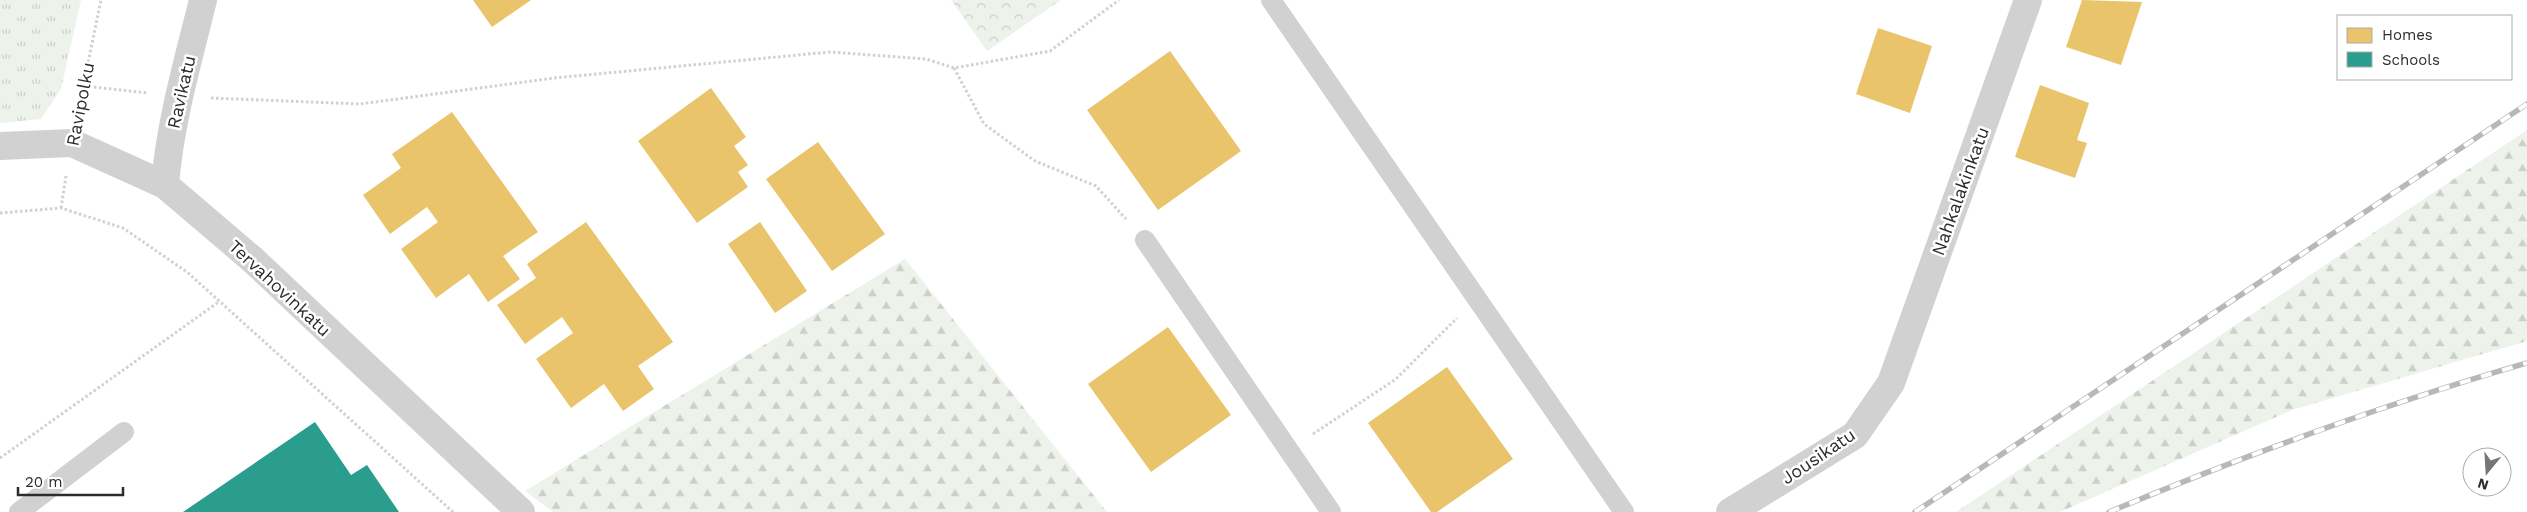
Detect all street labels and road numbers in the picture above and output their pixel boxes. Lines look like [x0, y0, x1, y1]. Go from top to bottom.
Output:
street label: Ravikatu [162, 53, 200, 131]
street label: Ravipolku [62, 60, 98, 148]
street label: Nahkalakinkatu [1927, 124, 1993, 258]
street label: Tervahovinkatu [225, 235, 335, 341]
street label: Jousikatu [1777, 424, 1859, 488]

